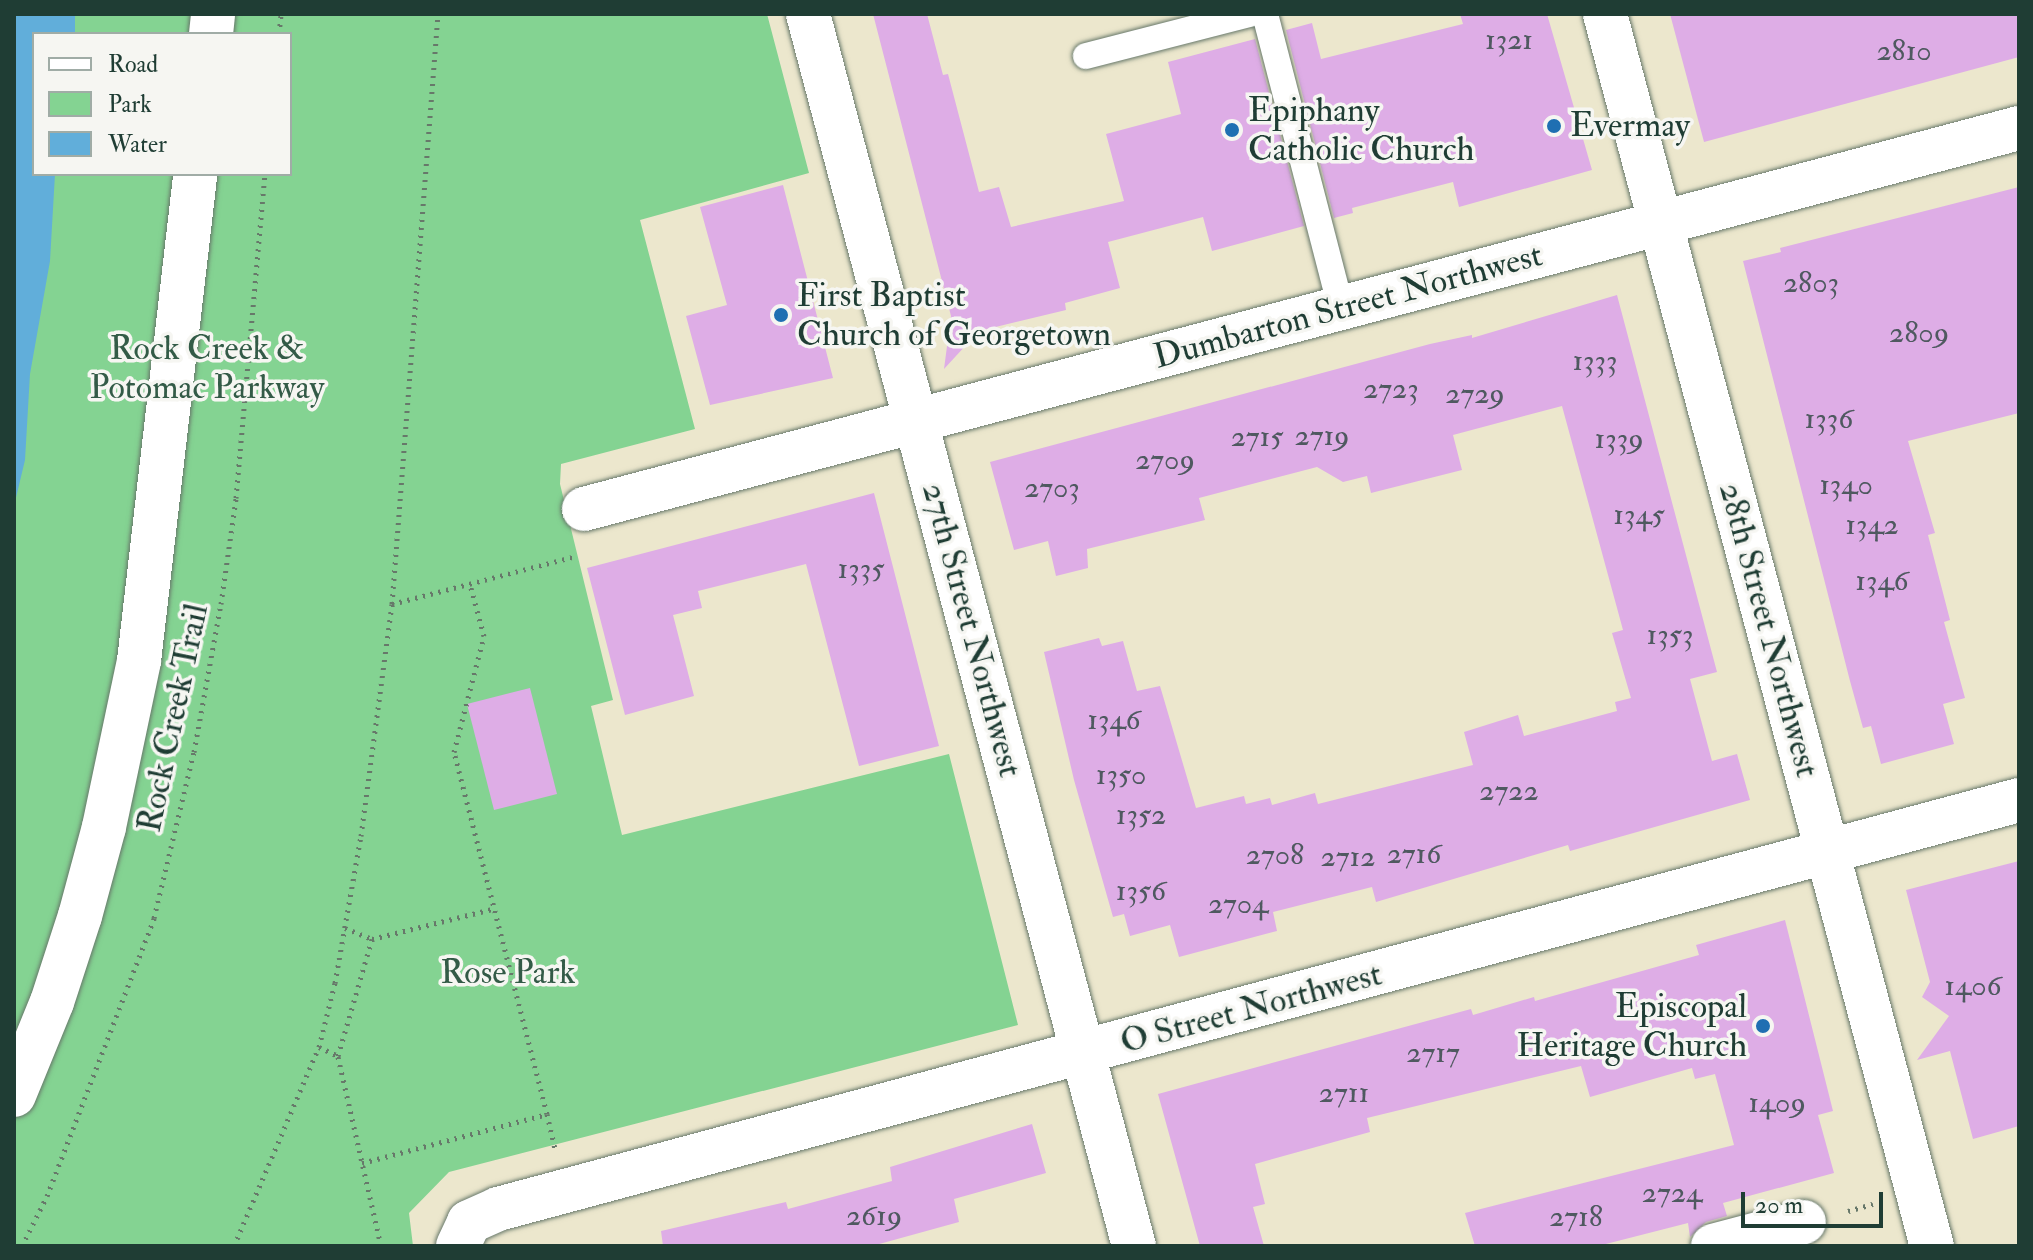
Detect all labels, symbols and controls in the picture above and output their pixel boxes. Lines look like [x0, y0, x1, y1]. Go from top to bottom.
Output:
house number: 1321 [1485, 22, 1533, 58]
legend [32, 32, 292, 176]
house number: 2810 [1876, 33, 1932, 69]
text: Road [108, 49, 158, 80]
text: Park [108, 89, 152, 120]
place label: Epiphany Catholic Church [1248, 90, 1474, 170]
place label: Evermay [1570, 106, 1690, 146]
marker: Evermay [1545, 117, 1563, 135]
marker: Epiphany Catholic Church [1223, 121, 1241, 139]
text: Water [108, 129, 167, 160]
street label: Dumbarton Street Northwest [1149, 234, 1547, 378]
house number: 2803 [1783, 265, 1839, 301]
place label: First Baptist Church of Georgetown [797, 275, 1111, 354]
marker: First Baptist Church of Georgetown [772, 306, 790, 324]
house number: 2809 [1889, 315, 1949, 351]
park label: Rock Creek & Potomac Parkway [90, 328, 324, 408]
house number: 1333 [1572, 343, 1618, 379]
house number: 2723 [1363, 371, 1419, 407]
house number: 2729 [1445, 376, 1505, 412]
house number: 1336 [1805, 401, 1853, 437]
house number: 2719 [1295, 418, 1349, 454]
house number: 2715 [1231, 419, 1283, 455]
house number: 1339 [1594, 421, 1644, 457]
house number: 2709 [1135, 442, 1195, 478]
house number: 1340 [1819, 467, 1873, 503]
house number: 2703 [1024, 470, 1080, 506]
street label: 28th Street Northwest [1710, 478, 1828, 782]
street label: 27th Street Northwest [913, 479, 1031, 781]
house number: 1345 [1613, 497, 1665, 533]
house number: 1342 [1845, 507, 1899, 543]
house number: 1335 [838, 551, 884, 587]
house number: 1346 [1855, 563, 1909, 599]
street label: Rock Creek Trail [129, 600, 217, 836]
house number: 1353 [1647, 617, 1693, 653]
house number: 1346 [1087, 702, 1141, 738]
house number: 1350 [1096, 757, 1146, 793]
house number: 2722 [1479, 773, 1539, 809]
house number: 1352 [1116, 797, 1166, 833]
house number: 2716 [1387, 836, 1441, 872]
house number: 2708 [1246, 837, 1304, 873]
house number: 2712 [1321, 839, 1375, 875]
house number: 1356 [1116, 873, 1166, 909]
house number: 2704 [1208, 886, 1268, 922]
park label: Rose Park [440, 953, 576, 993]
street label: O Street Northwest [1116, 954, 1386, 1062]
house number: 1406 [1944, 968, 2002, 1004]
place label: Episcopal Heritage Church [1517, 986, 1747, 1066]
marker: Episcopal Heritage Church [1754, 1017, 1772, 1035]
house number: 2717 [1406, 1035, 1460, 1071]
house number: 2711 [1319, 1075, 1369, 1111]
house number: 1409 [1748, 1085, 1806, 1121]
house number: 2724 [1642, 1175, 1702, 1211]
scale bar [1745, 1176, 1887, 1226]
text: 20 m [1755, 1190, 1803, 1221]
house number: 2619 [846, 1198, 902, 1234]
house number: 2718 [1549, 1199, 1603, 1235]

